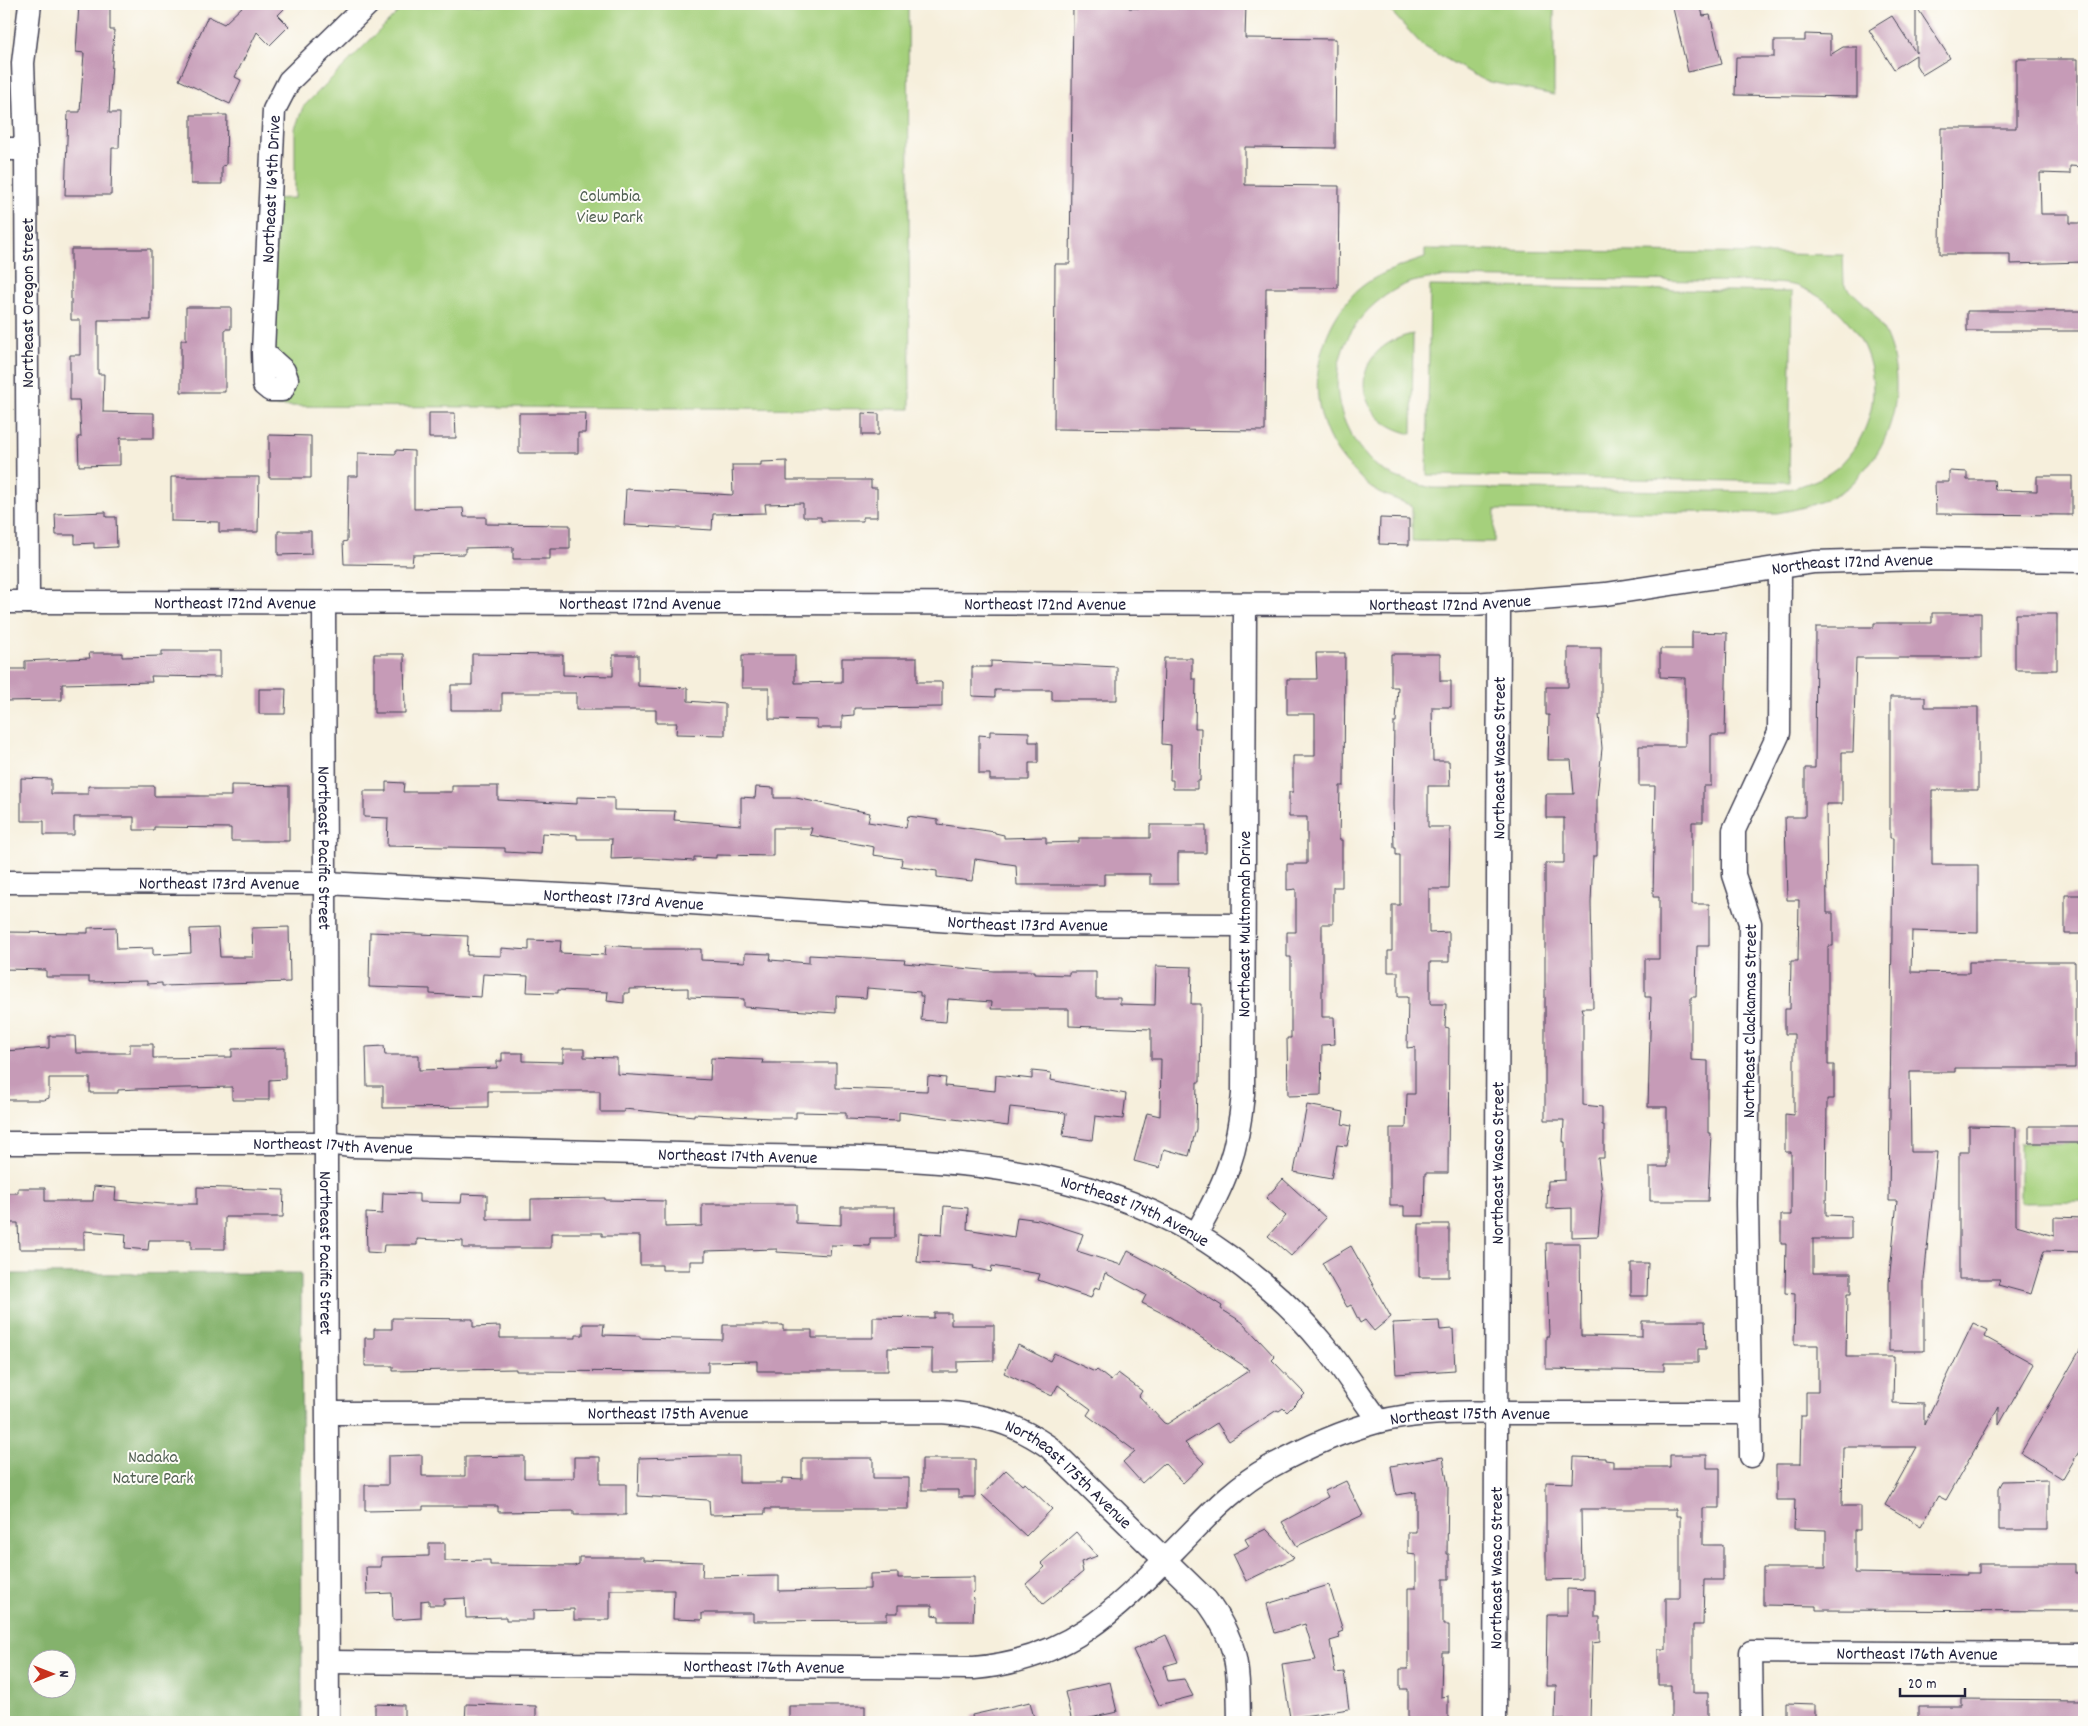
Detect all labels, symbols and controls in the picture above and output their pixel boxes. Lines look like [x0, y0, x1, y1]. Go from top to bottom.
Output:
street label: Northeast 169th Drive [257, 114, 289, 264]
park label: Columbia View Park [577, 185, 643, 231]
street label: Northeast Oregon Street [17, 218, 42, 388]
street label: Northeast 172nd Avenue [1770, 549, 1933, 583]
street label: Northeast 172nd Avenue [1369, 590, 1532, 619]
street label: Northeast 172nd Avenue [154, 592, 316, 617]
street label: Northeast 172nd Avenue [559, 593, 721, 618]
street label: Northeast 172nd Avenue [964, 593, 1126, 619]
street label: Northeast Wasco Street [1488, 676, 1514, 839]
street label: Northeast Pacific Street [310, 766, 335, 930]
street label: Northeast Multnomah Drive [1233, 831, 1259, 1018]
street label: Northeast 173rd Avenue [139, 872, 299, 898]
street label: Northeast 173rd Avenue [543, 884, 705, 919]
street label: Northeast 173rd Avenue [946, 911, 1108, 939]
street label: Northeast Clackamas Street [1738, 923, 1765, 1118]
street label: Northeast Wasco Street [1487, 1081, 1512, 1244]
street label: Northeast 174th Avenue [253, 1133, 413, 1162]
street label: Northeast 174th Avenue [658, 1143, 818, 1172]
street label: Northeast Pacific Street [311, 1171, 337, 1335]
street label: Northeast 174th Avenue [1057, 1171, 1213, 1255]
street label: Northeast 175th Avenue [588, 1402, 748, 1428]
street label: Northeast 175th Avenue [1388, 1402, 1550, 1434]
street label: Northeast 175th Avenue [1001, 1415, 1136, 1536]
park label: Nadaka Nature Park [112, 1446, 194, 1492]
street label: Northeast Wasco Street [1485, 1486, 1511, 1649]
street label: Northeast 176th Avenue [1836, 1643, 1998, 1668]
north arrow [28, 1648, 78, 1698]
street label: Northeast 176th Avenue [683, 1655, 845, 1682]
scale bar [1900, 1666, 1966, 1698]
text: N [53, 1671, 73, 1678]
text: 20 m [1908, 1674, 1936, 1696]

